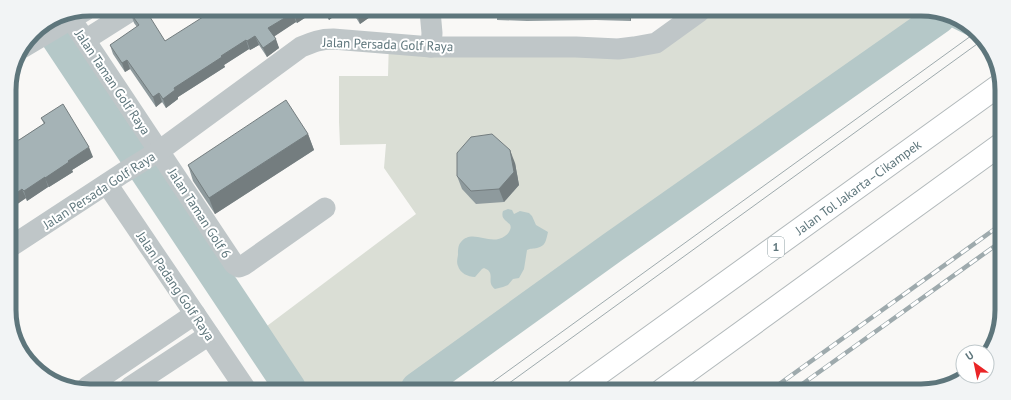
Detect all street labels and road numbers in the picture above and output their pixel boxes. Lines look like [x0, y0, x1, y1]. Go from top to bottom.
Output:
street label: Jalan Taman Golf Raya [70, 26, 154, 138]
street label: Jalan Persada Golf Raya [321, 34, 454, 55]
street label: Jalan Tol Jakarta–Cikampek [791, 136, 925, 239]
street label: Jalan Persada Golf Raya [39, 148, 159, 234]
street label: Jalan Taman Golf 6 [164, 164, 235, 261]
street label: Jalan Padang Golf Raya [132, 228, 218, 344]
road number: 1 [768, 237, 784, 257]

